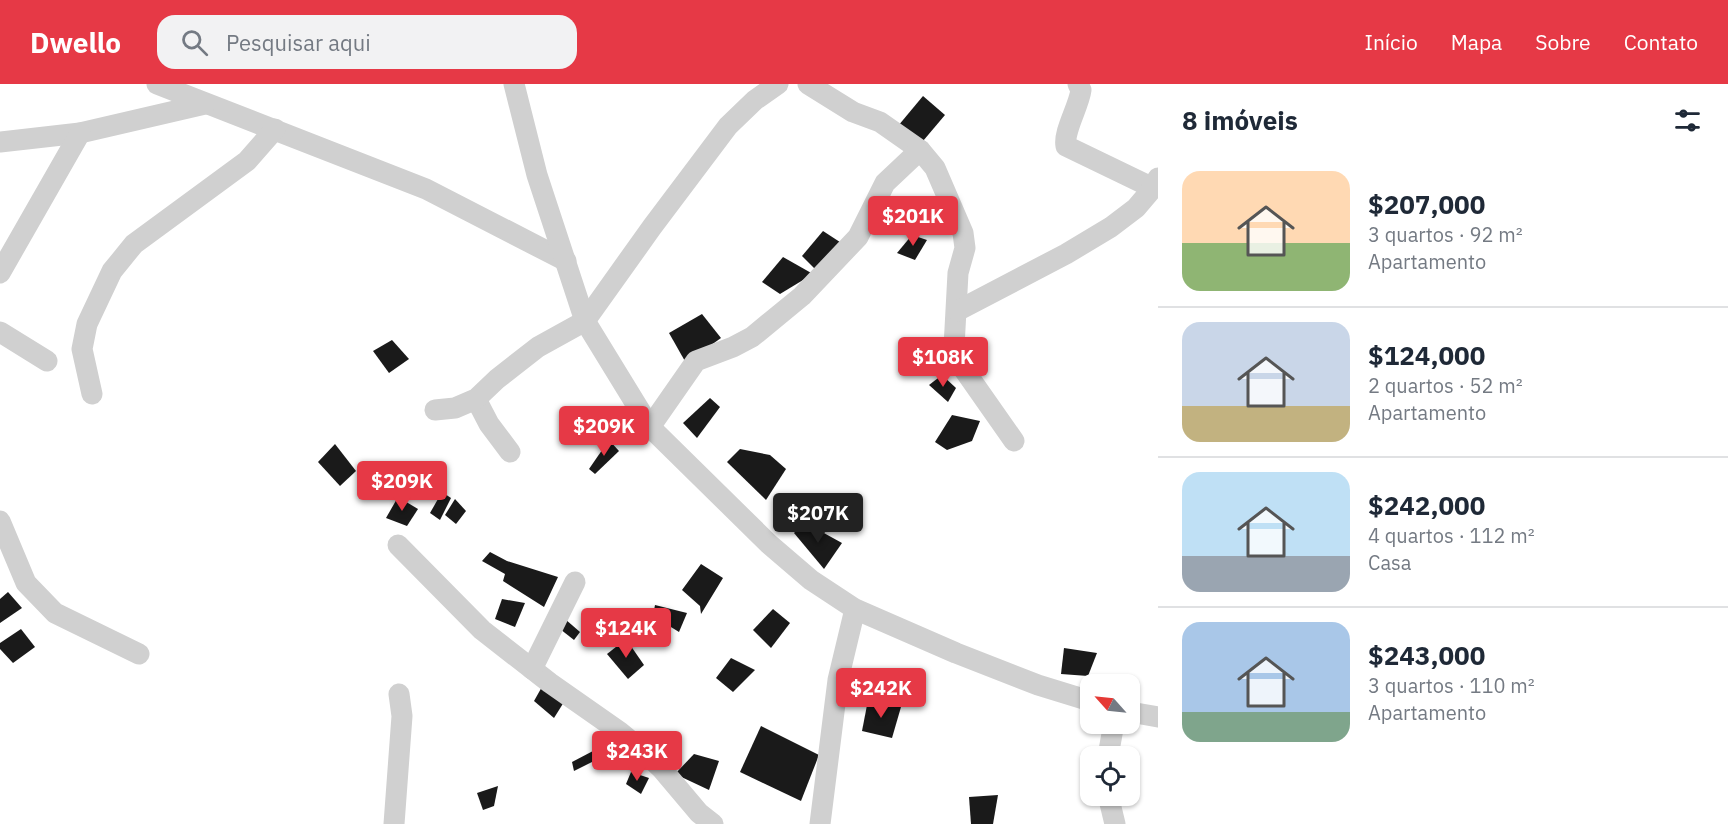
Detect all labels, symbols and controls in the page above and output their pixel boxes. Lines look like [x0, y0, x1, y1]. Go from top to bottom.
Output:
search box [157, 15, 577, 69]
text: Dwello [30, 24, 121, 61]
icon: search [178, 26, 211, 59]
text: Pesquisar aqui [226, 28, 371, 57]
text: Início [1365, 28, 1418, 56]
text: Mapa [1451, 28, 1502, 56]
text: Sobre [1535, 28, 1591, 56]
text: Contato [1624, 28, 1698, 56]
text: 8 imóveis [1182, 103, 1298, 137]
icon: filters [1671, 104, 1704, 137]
text: $207,000 [1368, 187, 1485, 221]
icon: home [1230, 195, 1302, 267]
pin: $201K [871, 196, 955, 247]
text: $201K [882, 202, 944, 229]
text: 3 quartos · 92 m² [1368, 221, 1523, 248]
text: Apartamento [1368, 248, 1486, 275]
pin: $108K [901, 337, 985, 388]
text: $124,000 [1368, 338, 1485, 372]
text: $108K [912, 343, 974, 370]
icon: home [1230, 346, 1302, 418]
text: 2 quartos · 52 m² [1368, 372, 1523, 399]
text: Apartamento [1368, 399, 1486, 426]
pin: $209K [562, 406, 646, 457]
text: $209K [573, 412, 635, 439]
pin: $209K [360, 461, 444, 512]
text: $209K [371, 467, 433, 494]
text: $242,000 [1368, 488, 1485, 522]
pin: $207K [776, 493, 860, 544]
icon: home [1230, 496, 1302, 568]
text: $207K [787, 499, 849, 526]
text: 4 quartos · 112 m² [1368, 522, 1535, 549]
text: Casa [1368, 549, 1412, 576]
pin: $124K [584, 608, 668, 659]
text: $124K [595, 614, 657, 641]
text: $243,000 [1368, 638, 1485, 672]
icon: home [1230, 646, 1302, 718]
pin: $242K [839, 668, 923, 719]
text: 3 quartos · 110 m² [1368, 672, 1535, 699]
text: $242K [850, 674, 912, 701]
north arrow [1080, 674, 1140, 734]
map controls [1080, 674, 1140, 806]
text: Apartamento [1368, 699, 1486, 726]
pin: $243K [595, 731, 679, 782]
text: $243K [606, 737, 668, 764]
button: locate [1080, 746, 1140, 806]

